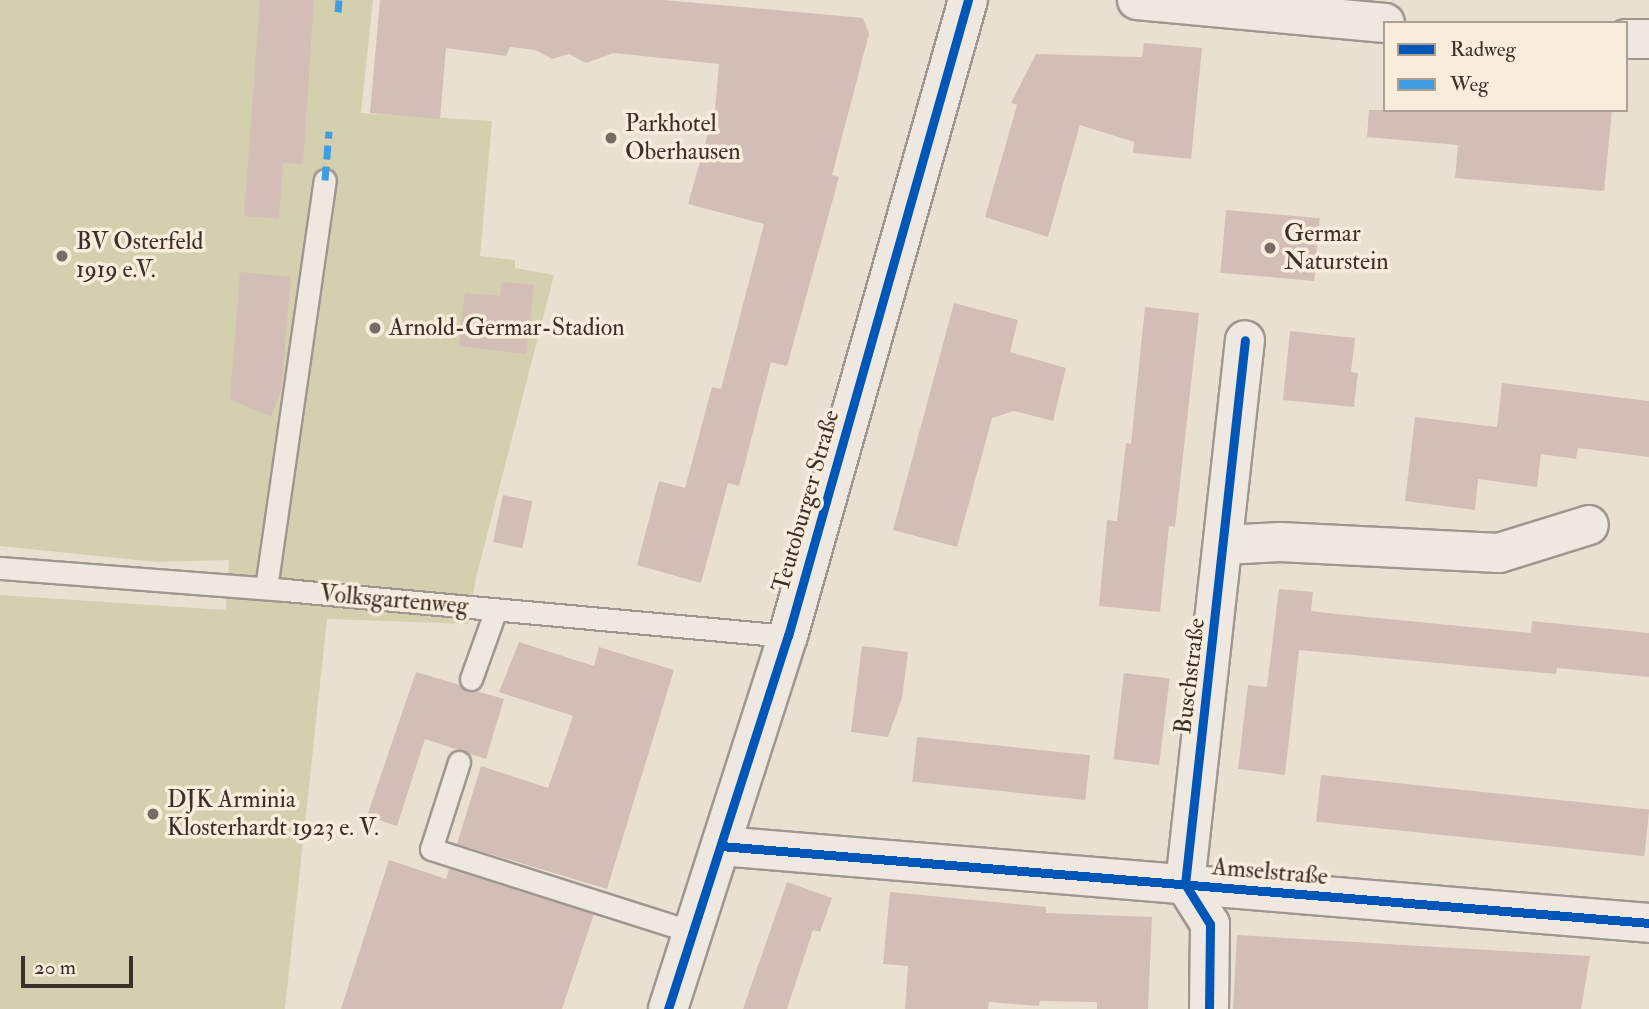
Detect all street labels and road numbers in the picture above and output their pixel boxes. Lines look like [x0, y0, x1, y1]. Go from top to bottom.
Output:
street label: Teutoburger Straße [766, 407, 846, 595]
street label: Volksgartenweg [318, 579, 470, 621]
street label: Buschstraße [1169, 616, 1211, 736]
street label: Amselstraße [1211, 853, 1329, 891]

